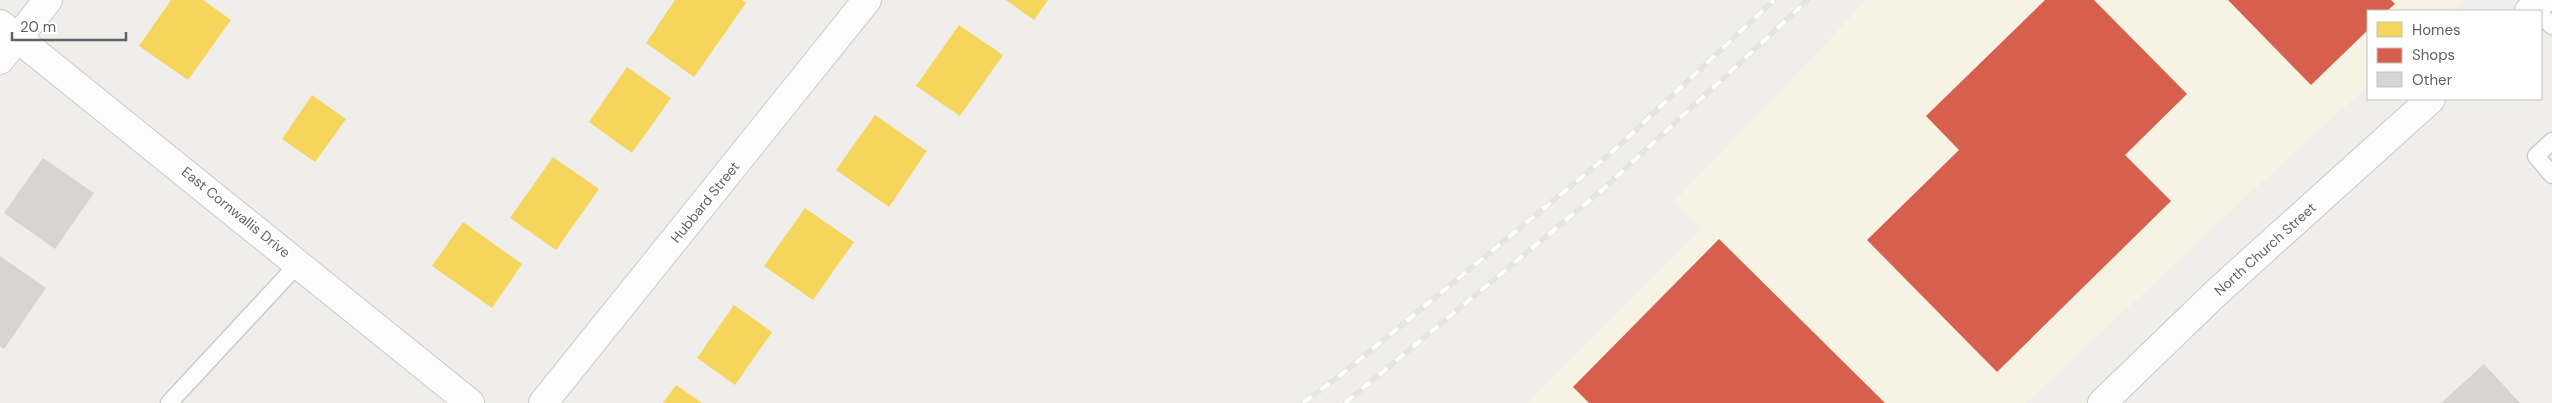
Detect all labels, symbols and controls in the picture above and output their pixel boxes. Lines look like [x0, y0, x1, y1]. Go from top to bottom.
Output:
scale bar [12, 10, 126, 42]
legend [2367, 10, 2542, 100]
text: 20 m [20, 17, 56, 37]
text: Homes [2412, 20, 2461, 40]
text: Shops [2412, 45, 2455, 65]
text: Other [2412, 70, 2453, 90]
street label: Hubbard Street [667, 158, 743, 246]
street label: East Cornwallis Drive [178, 163, 294, 261]
street label: North Church Street [2210, 199, 2320, 299]

